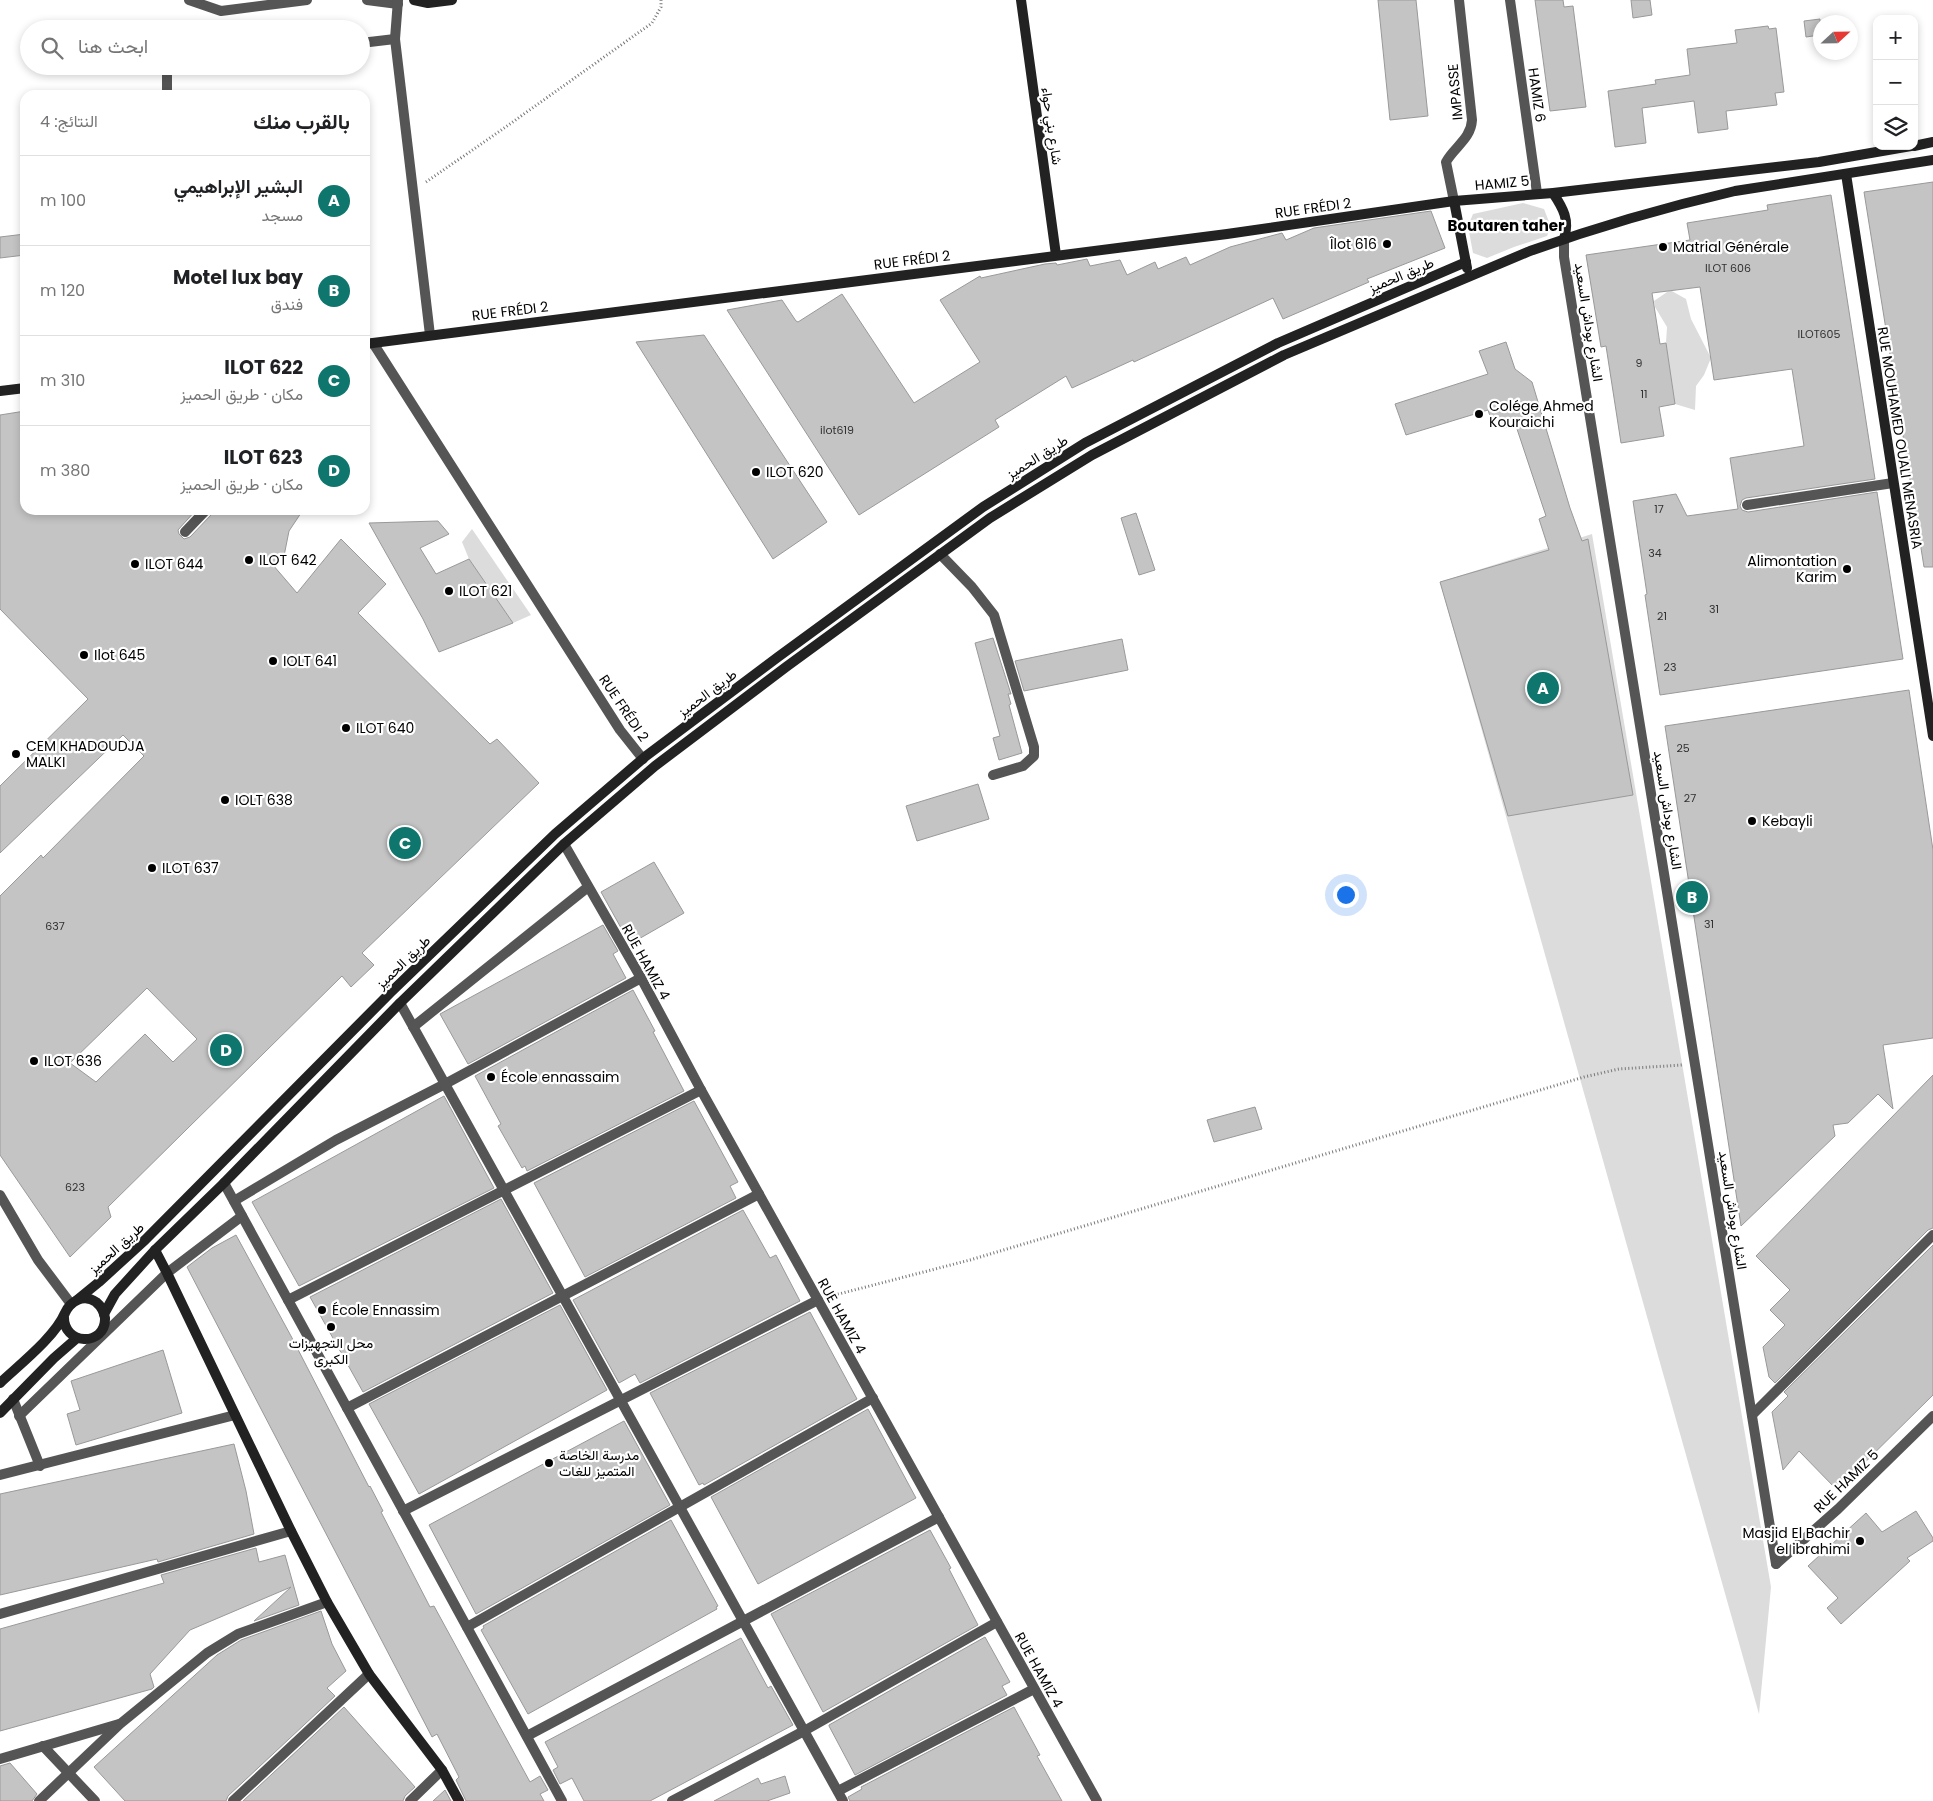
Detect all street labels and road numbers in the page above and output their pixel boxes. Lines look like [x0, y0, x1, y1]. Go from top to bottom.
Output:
street label: IMPASSE [1443, 63, 1467, 121]
street label: HAMIZ 6 [1523, 66, 1551, 124]
street label: شارع بني حواء [1035, 86, 1067, 166]
street label: HAMIZ 5 [1474, 171, 1530, 195]
street label: RUE FRÉDI 2 [1274, 193, 1352, 223]
street label: RUE FRÉDI 2 [873, 245, 951, 275]
street label: طريق الحميز [1364, 252, 1437, 298]
street label: الشارع بوداش السعيد [1569, 261, 1608, 383]
street label: RUE FRÉDI 2 [471, 296, 549, 326]
street label: RUE MOUHAMED OUALI MENASRIA [1873, 325, 1927, 551]
street label: طريق الحميز [1001, 430, 1072, 484]
street label: طريق الحميز [673, 664, 741, 722]
street label: RUE FRÉDI 2 [594, 671, 654, 745]
street label: الشارع بوداش السعيد [1648, 749, 1687, 871]
street label: RUE HAMIZ 4 [617, 921, 675, 1004]
street label: طريق الحميز [370, 931, 435, 994]
street label: الشارع بوداش السعيد [1713, 1149, 1752, 1271]
street label: طريق الحميز [83, 1217, 148, 1279]
street label: RUE HAMIZ 4 [813, 1275, 871, 1358]
street label: RUE HAMIZ 5 [1809, 1445, 1883, 1517]
street label: RUE HAMIZ 4 [1010, 1629, 1068, 1712]

